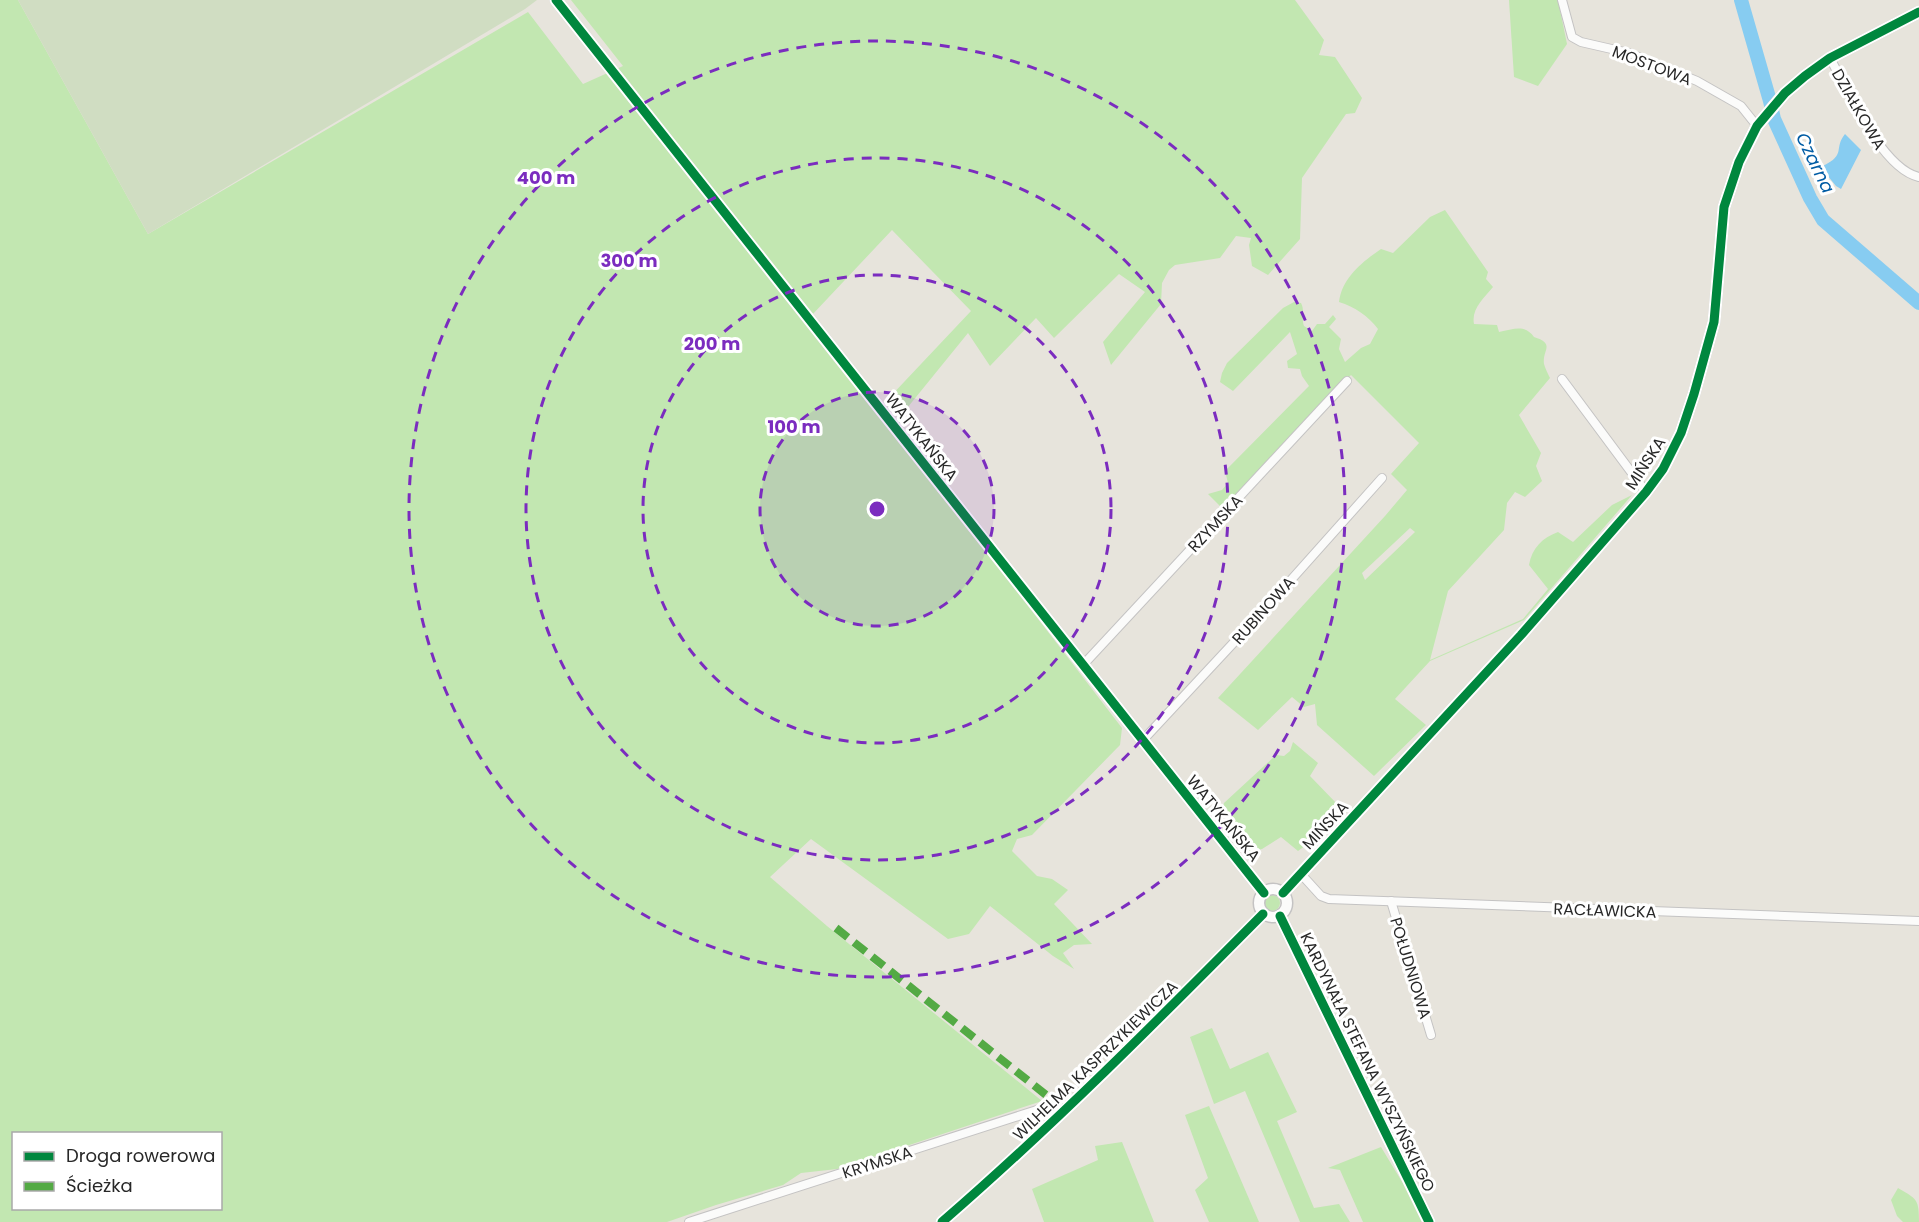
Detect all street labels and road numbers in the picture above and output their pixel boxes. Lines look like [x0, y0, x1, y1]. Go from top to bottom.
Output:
street label: MOSTOWA [1609, 40, 1695, 91]
street label: DZIAŁKOWA [1826, 64, 1891, 154]
street label: WATYKAŃSKA [880, 389, 963, 486]
street label: MIŃSKA [1620, 432, 1671, 494]
street label: RZYMSKA [1183, 489, 1248, 557]
street label: RUBINOWA [1227, 571, 1300, 649]
street label: WATYKAŃSKA [1181, 770, 1266, 867]
street label: MIŃSKA [1297, 796, 1354, 855]
street label: RACŁAWICKA [1553, 897, 1657, 924]
street label: POŁUDNIOWA [1384, 915, 1437, 1022]
street label: KARDYNAŁA STEFANA WYSZYŃSKIEGO [1295, 929, 1441, 1196]
street label: WILHELMA KASPRZYKIEWICZA [1008, 975, 1183, 1146]
street label: KRYMSKA [839, 1140, 915, 1185]

